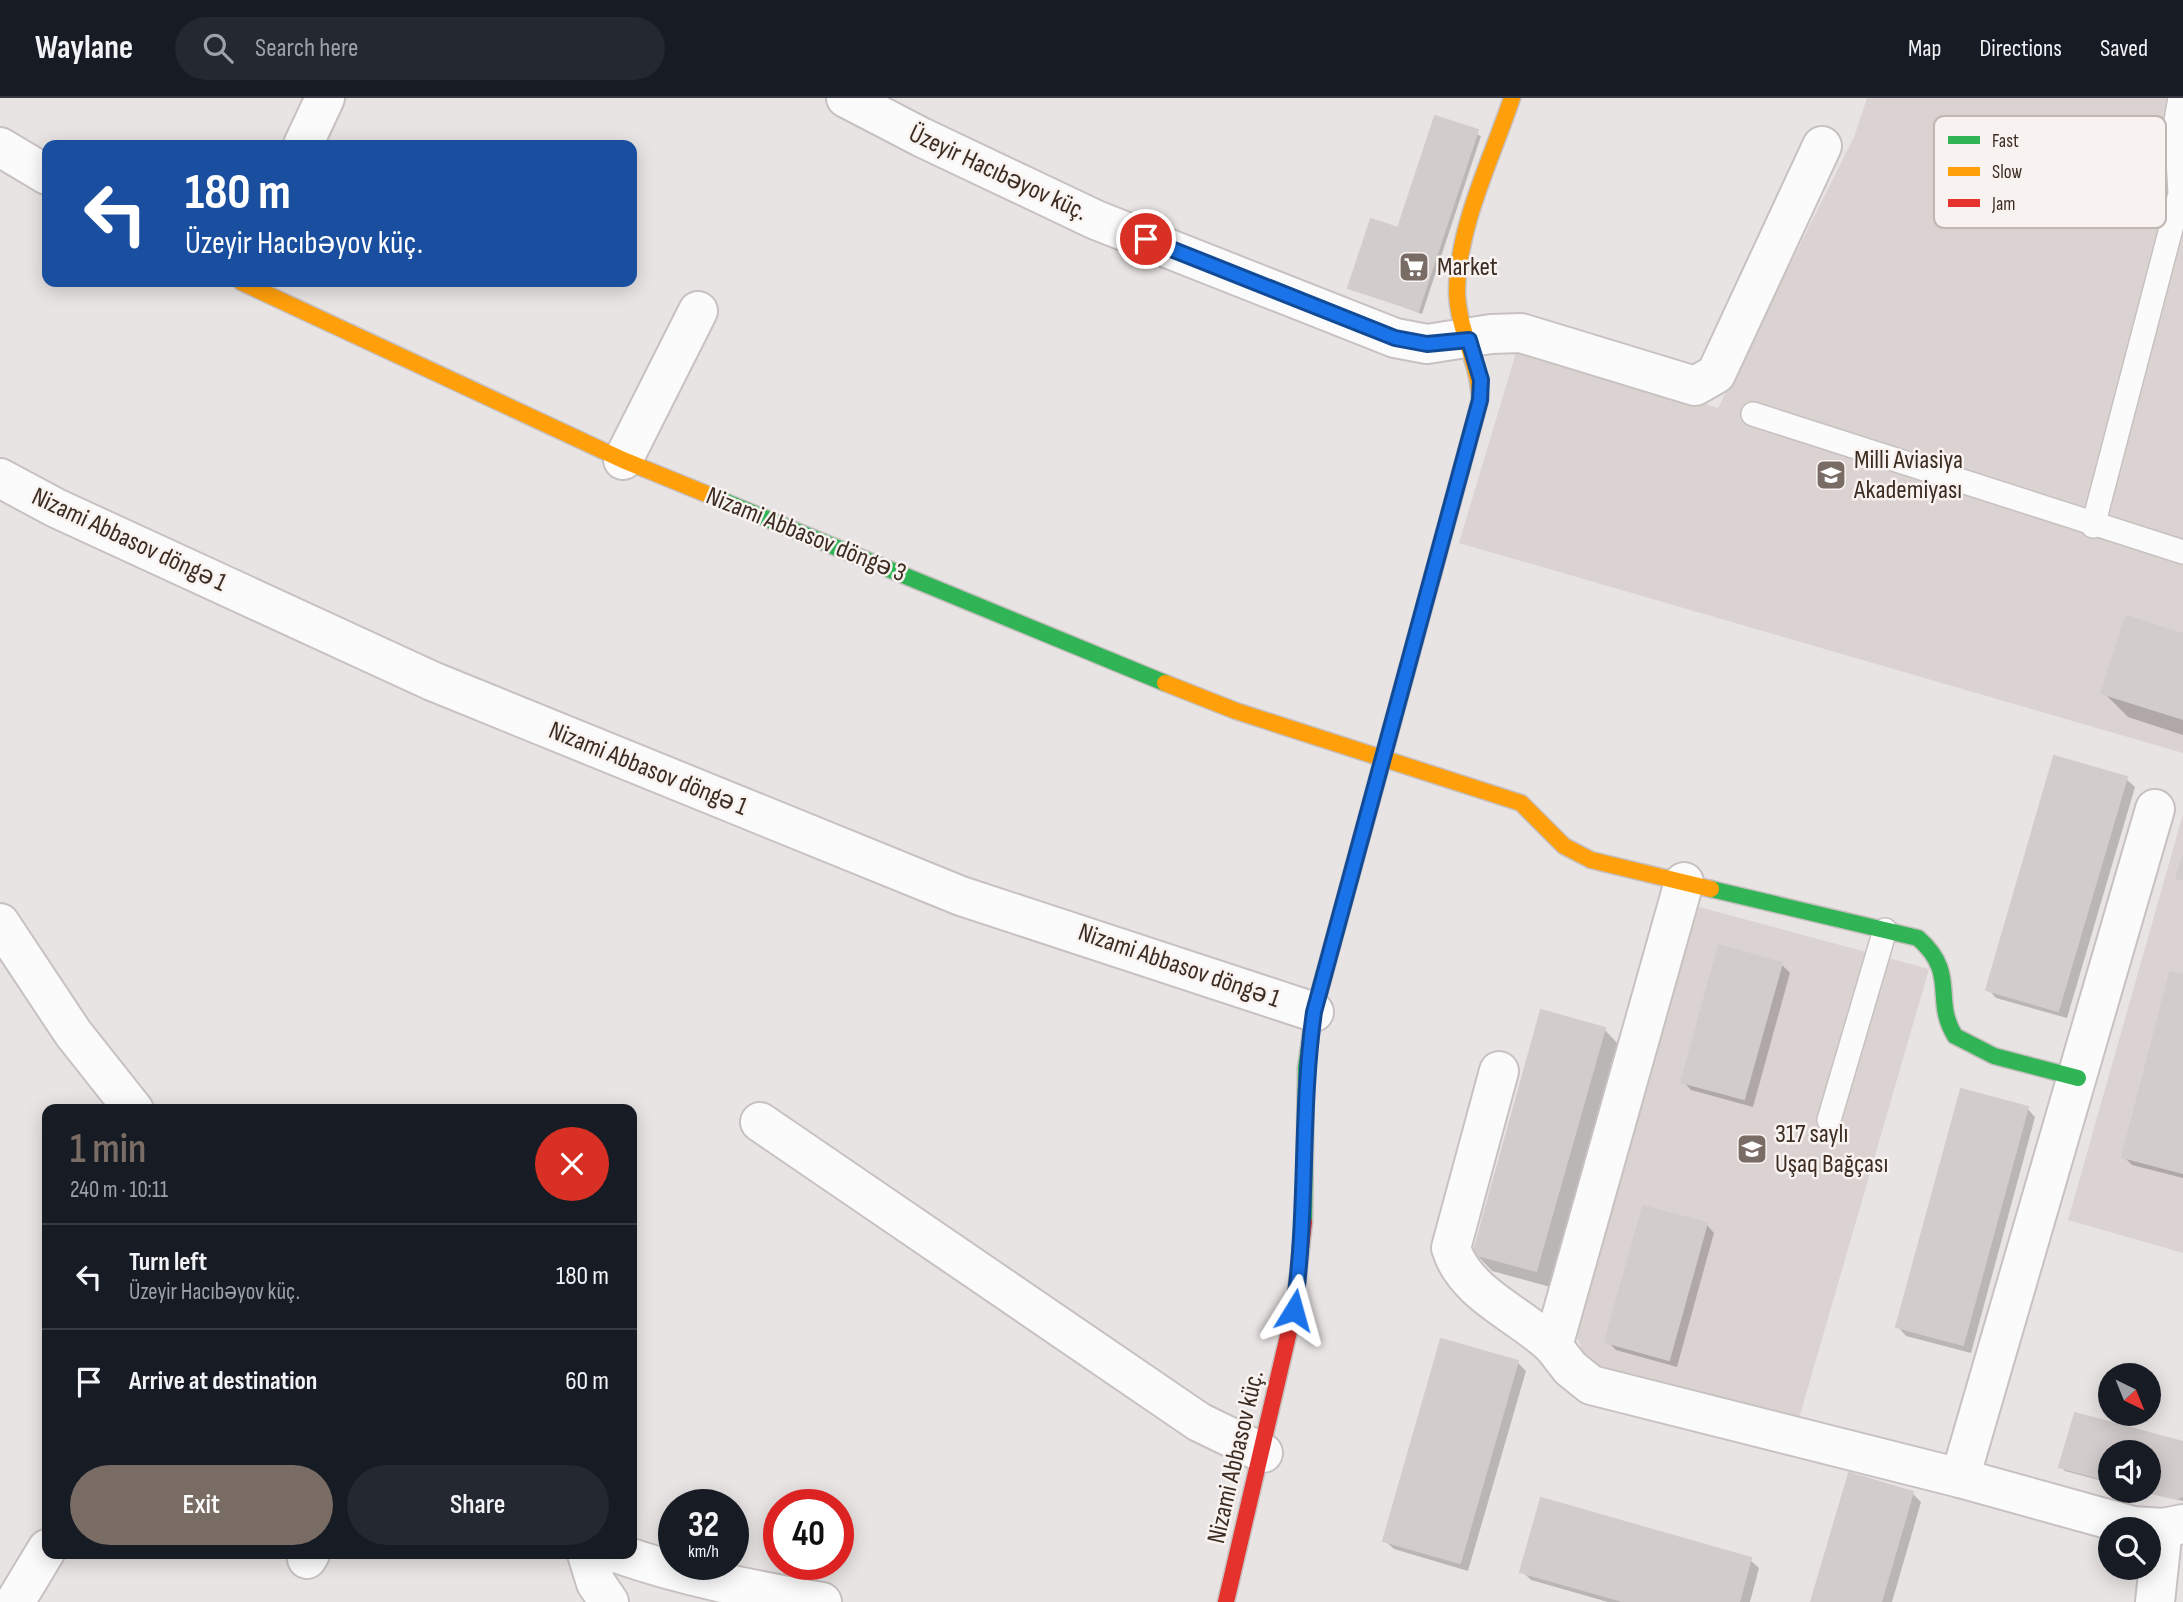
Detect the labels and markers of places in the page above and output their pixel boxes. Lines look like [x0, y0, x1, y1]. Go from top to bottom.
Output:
pin [1116, 209, 1176, 269]
supermarket icon: Market [1397, 250, 1431, 284]
place label: Market [1437, 252, 1498, 283]
place label: Milli Aviasiya Akademiyası [1853, 445, 1963, 506]
school or university icon: Milli Aviasiya Akademiyası [1814, 458, 1848, 492]
place label: 317 saylı Uşaq Bağçası [1775, 1119, 1888, 1180]
school or university icon: 317 saylı Uşaq Bağçası [1735, 1132, 1769, 1166]

